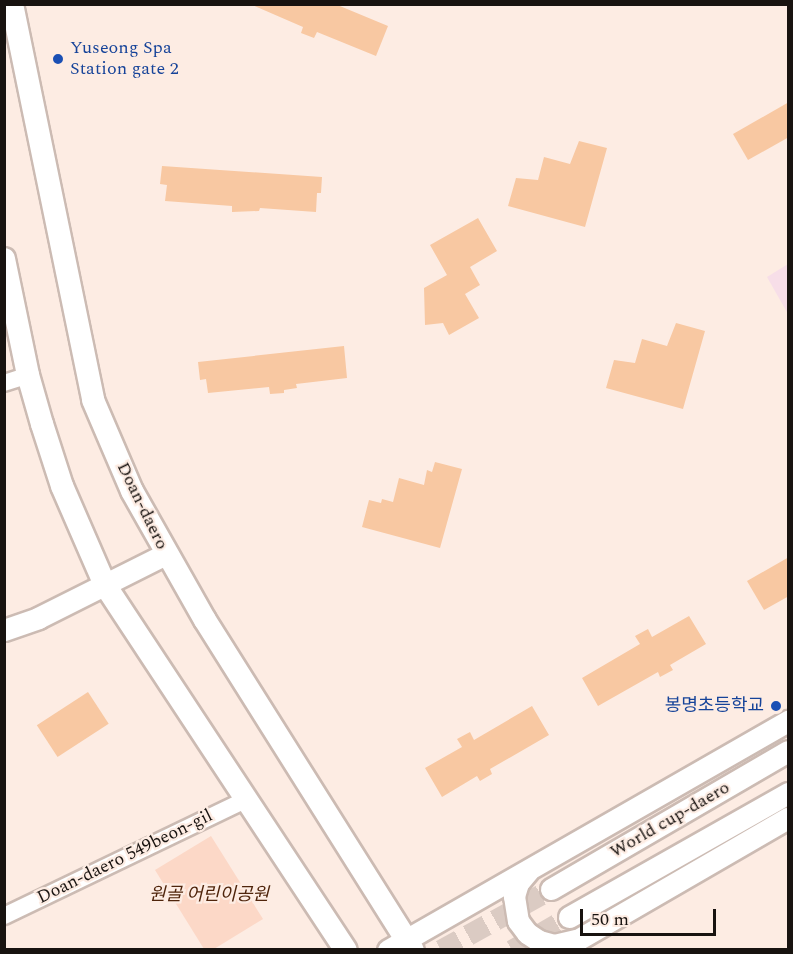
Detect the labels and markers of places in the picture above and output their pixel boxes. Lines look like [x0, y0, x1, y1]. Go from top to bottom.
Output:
place label: Yuseong Spa Station gate 2 [70, 38, 179, 80]
marker: Yuseong Spa Station gate 2 [51, 52, 65, 66]
place label: 봉명초등학교 [665, 695, 764, 717]
marker: 봉명초등학교 [769, 699, 783, 713]

